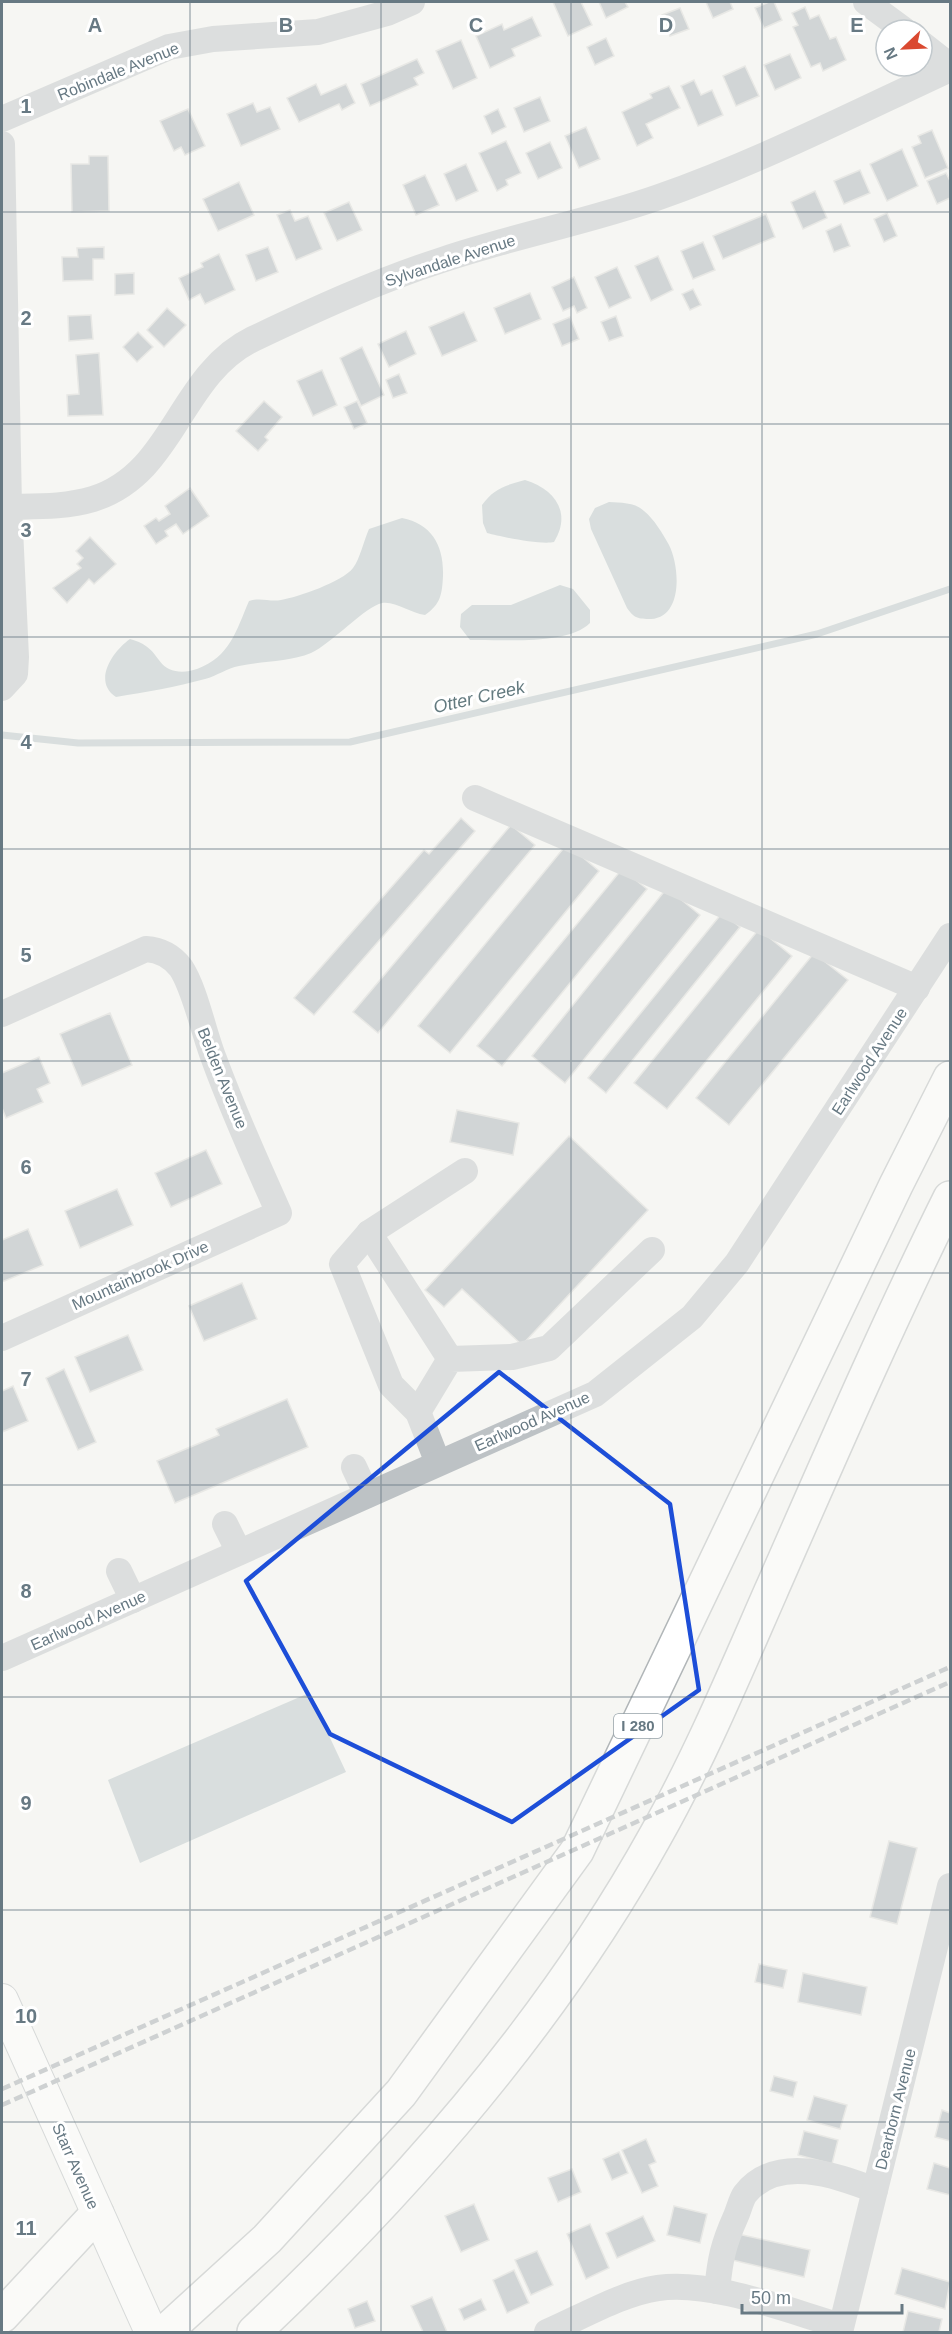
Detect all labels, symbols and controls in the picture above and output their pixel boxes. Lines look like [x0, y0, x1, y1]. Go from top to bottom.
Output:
text: A [88, 14, 102, 36]
text: B [279, 14, 293, 36]
text: C [469, 14, 483, 36]
text: D [659, 14, 673, 36]
text: E [850, 14, 864, 36]
north arrow [874, 18, 934, 78]
street label: Robindale Avenue [55, 39, 182, 104]
text: N [881, 45, 901, 62]
text: 1 [20, 95, 32, 117]
street label: Sylvandale Avenue [383, 231, 517, 290]
text: 2 [20, 307, 32, 329]
text: 3 [20, 519, 32, 541]
water label: Otter Creek [431, 677, 528, 717]
text: 4 [20, 731, 32, 753]
text: 5 [20, 944, 32, 966]
street label: Earlwood Avenue [828, 1004, 910, 1118]
street label: Belden Avenue [195, 1025, 251, 1131]
text: 6 [20, 1156, 32, 1178]
street label: Mountainbrook Drive [69, 1238, 211, 1313]
text: 7 [20, 1368, 32, 1390]
street label: Earlwood Avenue [472, 1388, 593, 1454]
text: 8 [20, 1580, 32, 1602]
street label: Earlwood Avenue [28, 1587, 149, 1653]
road number: I 280 [614, 1714, 662, 1738]
text: 9 [20, 1792, 32, 1814]
text: 10 [15, 2005, 37, 2027]
street label: Dearborn Avenue [872, 2047, 919, 2171]
street label: Starr Avenue [49, 2121, 102, 2212]
text: 11 [15, 2217, 37, 2239]
scale bar [742, 2277, 902, 2315]
text: 50 m [751, 2288, 791, 2308]

